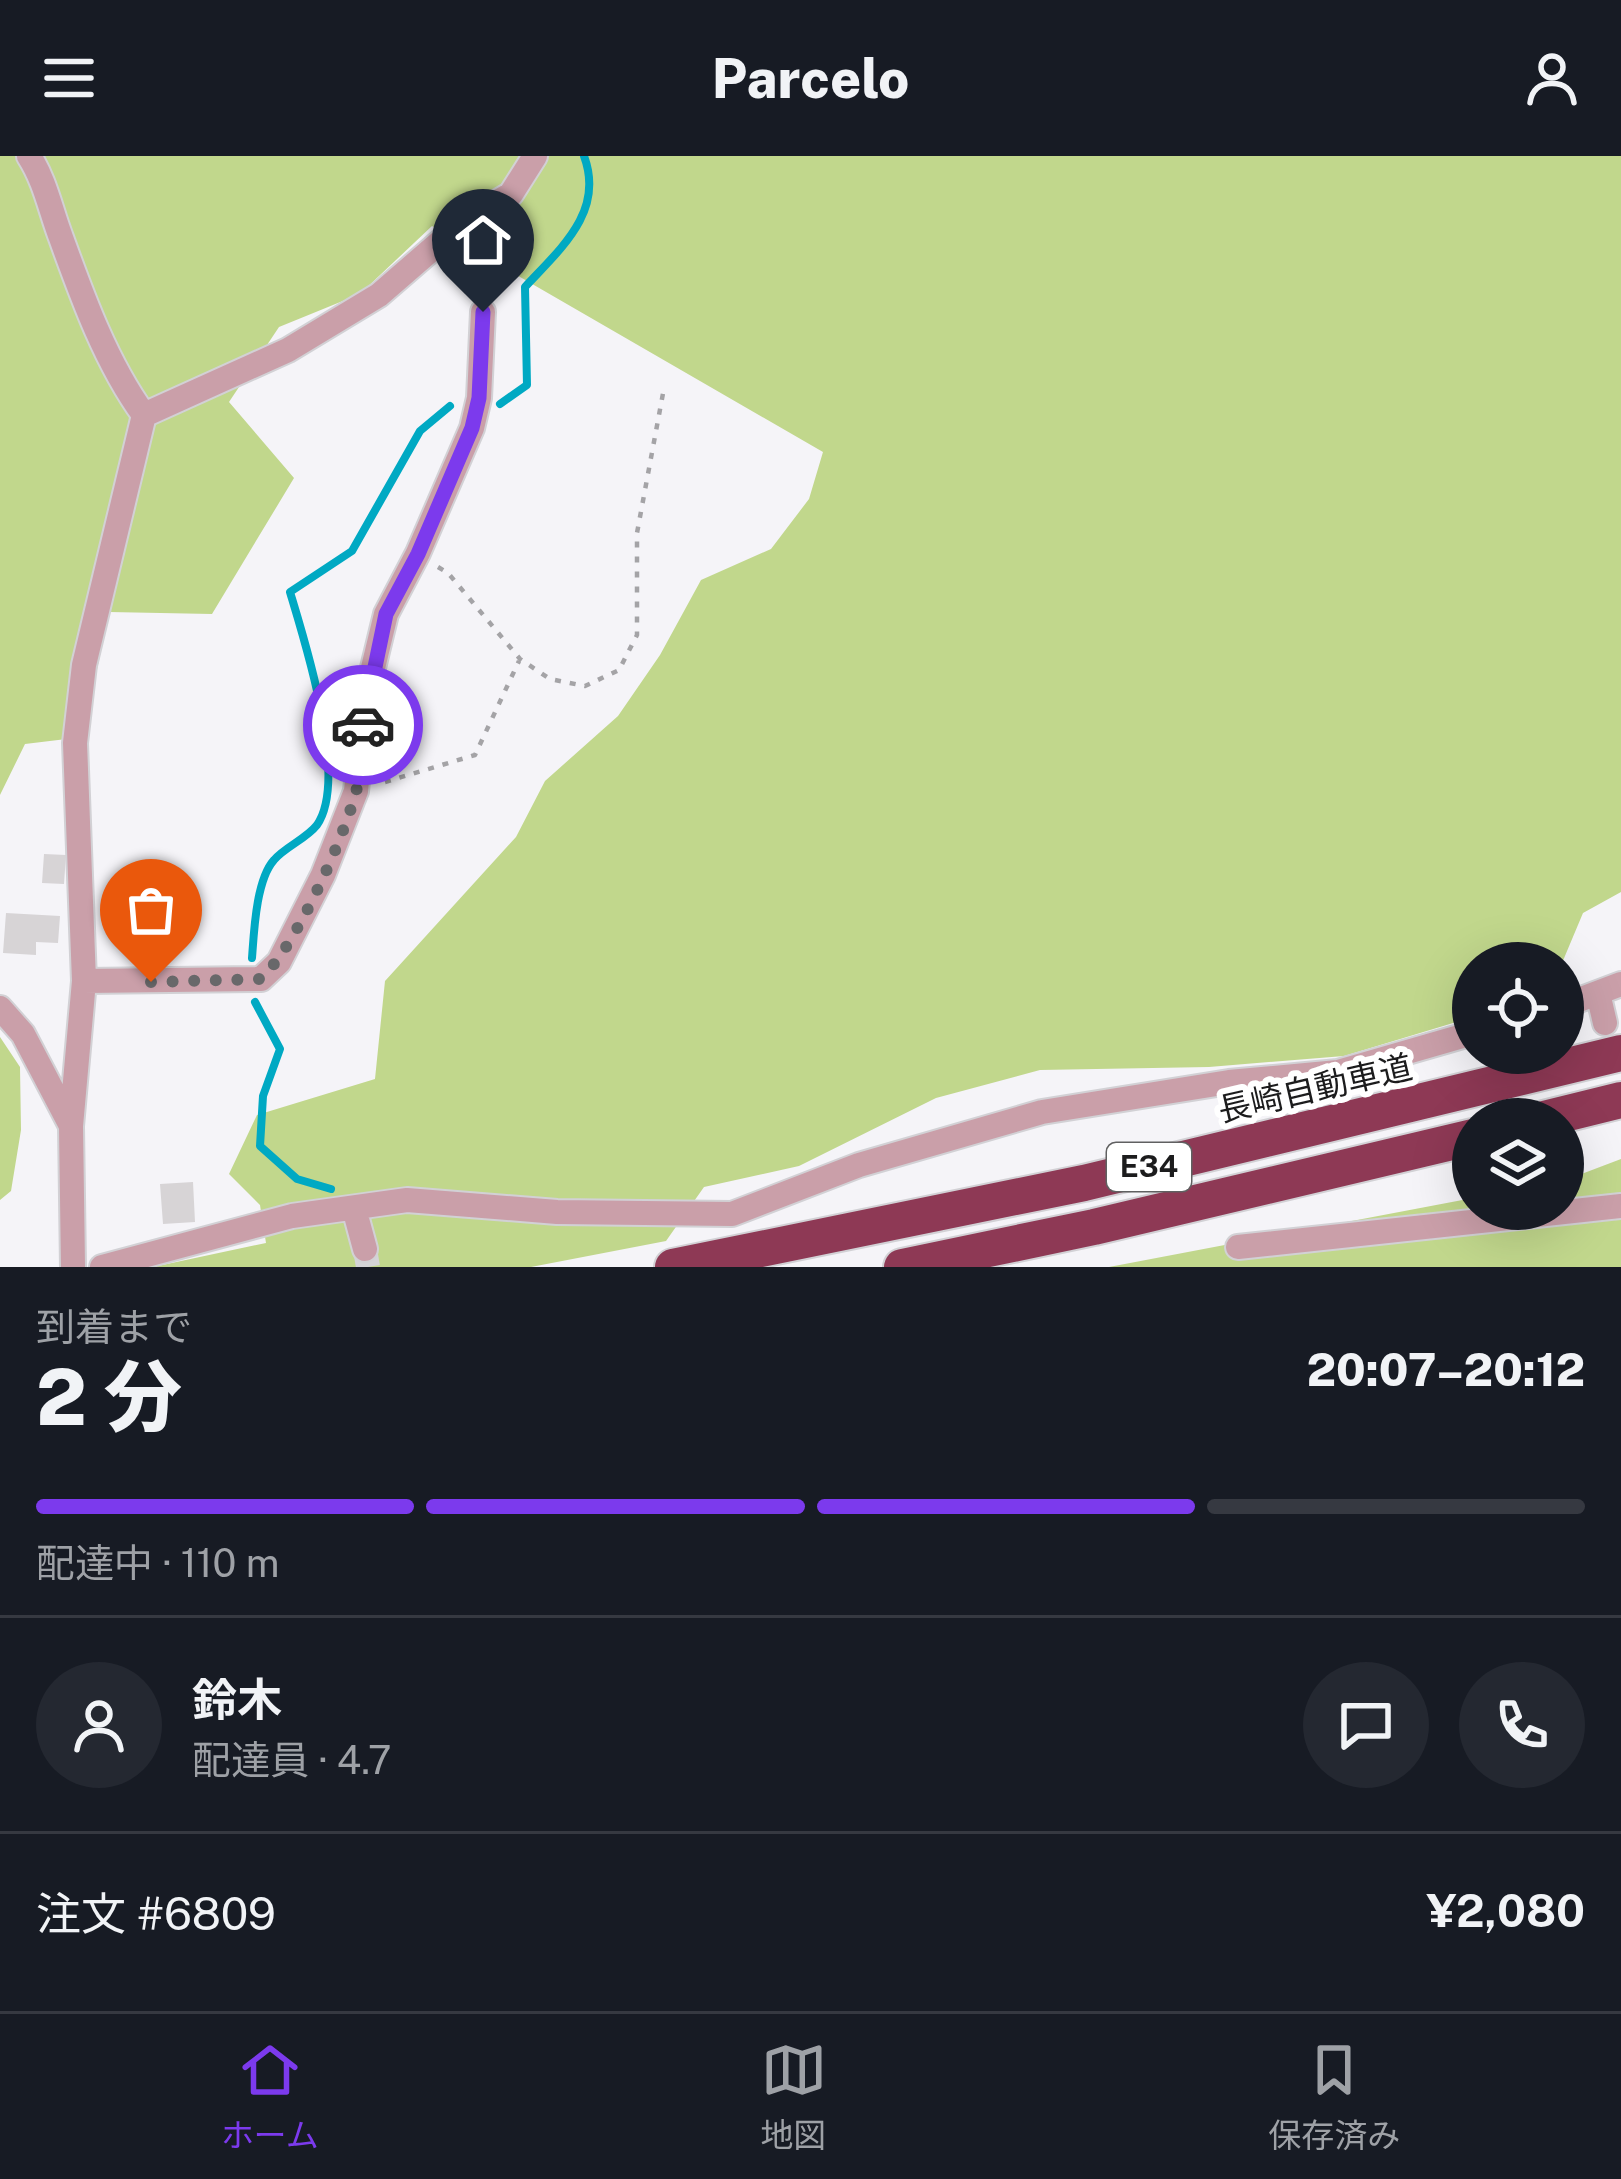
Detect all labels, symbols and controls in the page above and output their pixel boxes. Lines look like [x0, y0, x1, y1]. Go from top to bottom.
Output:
icon: menu [36, 45, 102, 111]
icon: person [1519, 45, 1585, 111]
text: Parcelo [712, 47, 909, 110]
pin [432, 189, 534, 312]
icon: home [450, 207, 516, 273]
courier [303, 665, 423, 785]
icon: car [330, 692, 396, 758]
pin [100, 859, 202, 982]
icon: bag [118, 877, 184, 943]
map controls [1452, 942, 1584, 1230]
button: locate [1452, 942, 1584, 1074]
street label: 長崎自動車道 [1214, 1047, 1416, 1129]
button: layers [1452, 1098, 1584, 1230]
road number: E34 [1107, 1143, 1191, 1191]
text: 到着まで [36, 1304, 192, 1350]
text: 20:07–20:12 [1307, 1343, 1585, 1396]
text: 2 分 [36, 1351, 182, 1443]
text: 配達中 · 110 m [36, 1540, 279, 1586]
button: person [36, 1662, 162, 1788]
button: chat [1303, 1662, 1429, 1788]
button: phone [1459, 1662, 1585, 1788]
text: 鈴木 [192, 1673, 282, 1726]
text: 配達員 · 4.7 [192, 1737, 391, 1783]
text: ¥2,080 [1426, 1884, 1585, 1937]
text: 注文 #6809 [36, 1887, 276, 1940]
tab: ホーム [221, 2037, 319, 2157]
tab: 地図 [761, 2037, 827, 2157]
tab: 保存済み [1268, 2037, 1400, 2157]

